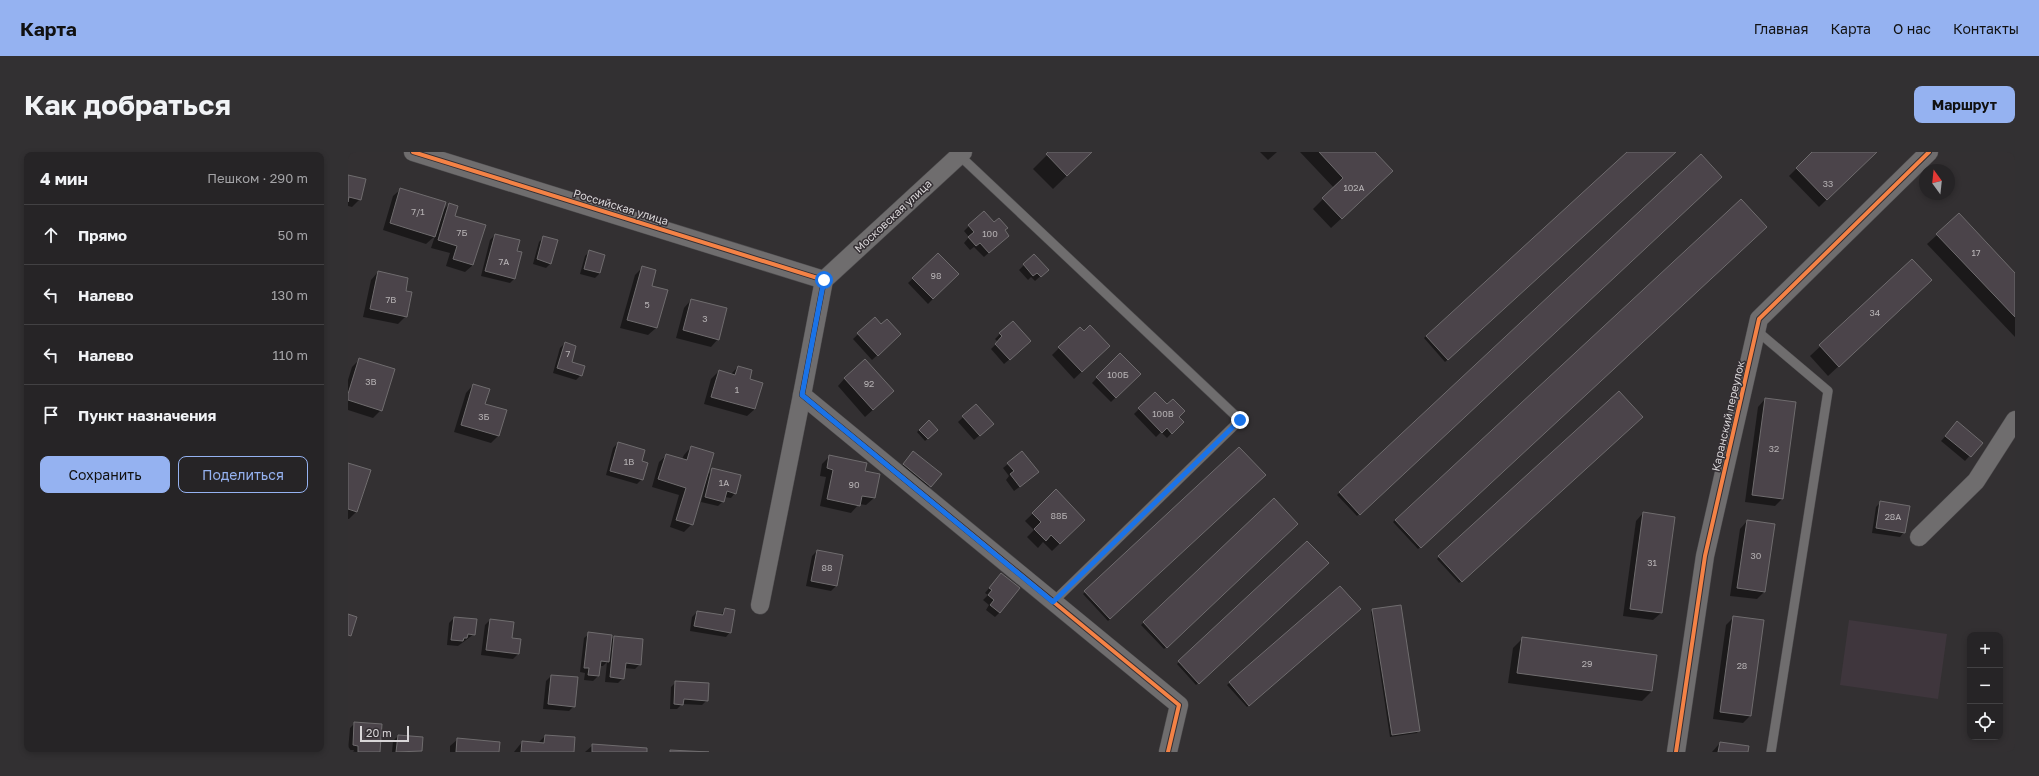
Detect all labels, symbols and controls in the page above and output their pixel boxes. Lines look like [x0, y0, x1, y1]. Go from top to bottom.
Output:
text: Карта [20, 17, 77, 40]
text: Главная [1754, 20, 1808, 37]
text: Карта [1830, 20, 1871, 37]
text: О нас [1893, 20, 1931, 37]
text: Контакты [1953, 20, 2019, 37]
button: Маршрут [1914, 86, 2015, 123]
text: Как добраться [24, 88, 231, 121]
north arrow [1919, 164, 1955, 200]
text: 4 мин [40, 168, 88, 189]
text: Пешком · 290 m [207, 170, 308, 186]
street label: Московская улица [851, 177, 934, 255]
house number: 33 [1823, 178, 1833, 189]
house number: 102А [1343, 182, 1365, 193]
street label: Российская улица [572, 186, 670, 227]
house number: 7/1 [411, 206, 425, 217]
icon: ahead [40, 224, 62, 246]
text: Прямо [78, 226, 127, 244]
text: 50 m [278, 227, 308, 243]
house number: 7Б [457, 227, 467, 238]
house number: 100 [982, 228, 998, 239]
house number: 17 [1971, 247, 1981, 258]
house number: 7А [499, 256, 509, 267]
house number: 98 [931, 270, 941, 281]
route start [815, 271, 833, 289]
icon: left [40, 284, 62, 306]
text: Налево [78, 286, 134, 304]
text: 130 m [271, 287, 308, 303]
house number: 7В [386, 294, 396, 305]
house number: 5 [644, 299, 650, 310]
house number: 34 [1870, 307, 1881, 318]
house number: 3 [702, 313, 708, 324]
icon: left [40, 344, 62, 366]
text: Налево [78, 346, 134, 364]
text: 110 m [273, 347, 308, 363]
house number: 7 [566, 348, 571, 359]
street label: Каранский переулок [1708, 359, 1747, 473]
house number: 100Б [1107, 369, 1129, 380]
house number: 3В [365, 376, 377, 387]
house number: 92 [864, 378, 874, 389]
house number: 1 [735, 384, 740, 395]
icon: arrive [40, 404, 62, 426]
text: Пункт назначения [78, 406, 216, 424]
house number: 100В [1152, 408, 1174, 419]
house number: 3Б [478, 411, 490, 422]
route end [1231, 411, 1249, 429]
house number: 32 [1769, 443, 1779, 454]
button: Сохранить [40, 456, 170, 493]
button: Поделиться [178, 456, 308, 493]
house number: 1В [624, 456, 634, 467]
house number: 1А [719, 477, 729, 488]
house number: 90 [848, 479, 860, 490]
house number: 88Б [1051, 510, 1067, 521]
house number: 28А [1885, 511, 1901, 522]
house number: 30 [1751, 550, 1762, 561]
house number: 31 [1647, 557, 1657, 568]
house number: 88 [822, 562, 832, 573]
map controls [1967, 632, 2003, 740]
button: + [1967, 632, 2003, 668]
house number: 29 [1582, 658, 1592, 669]
house number: 28 [1737, 660, 1747, 671]
button: − [1967, 668, 2003, 704]
button: locate [1967, 704, 2003, 740]
scale bar [360, 724, 409, 743]
text: 20 m [366, 726, 392, 739]

